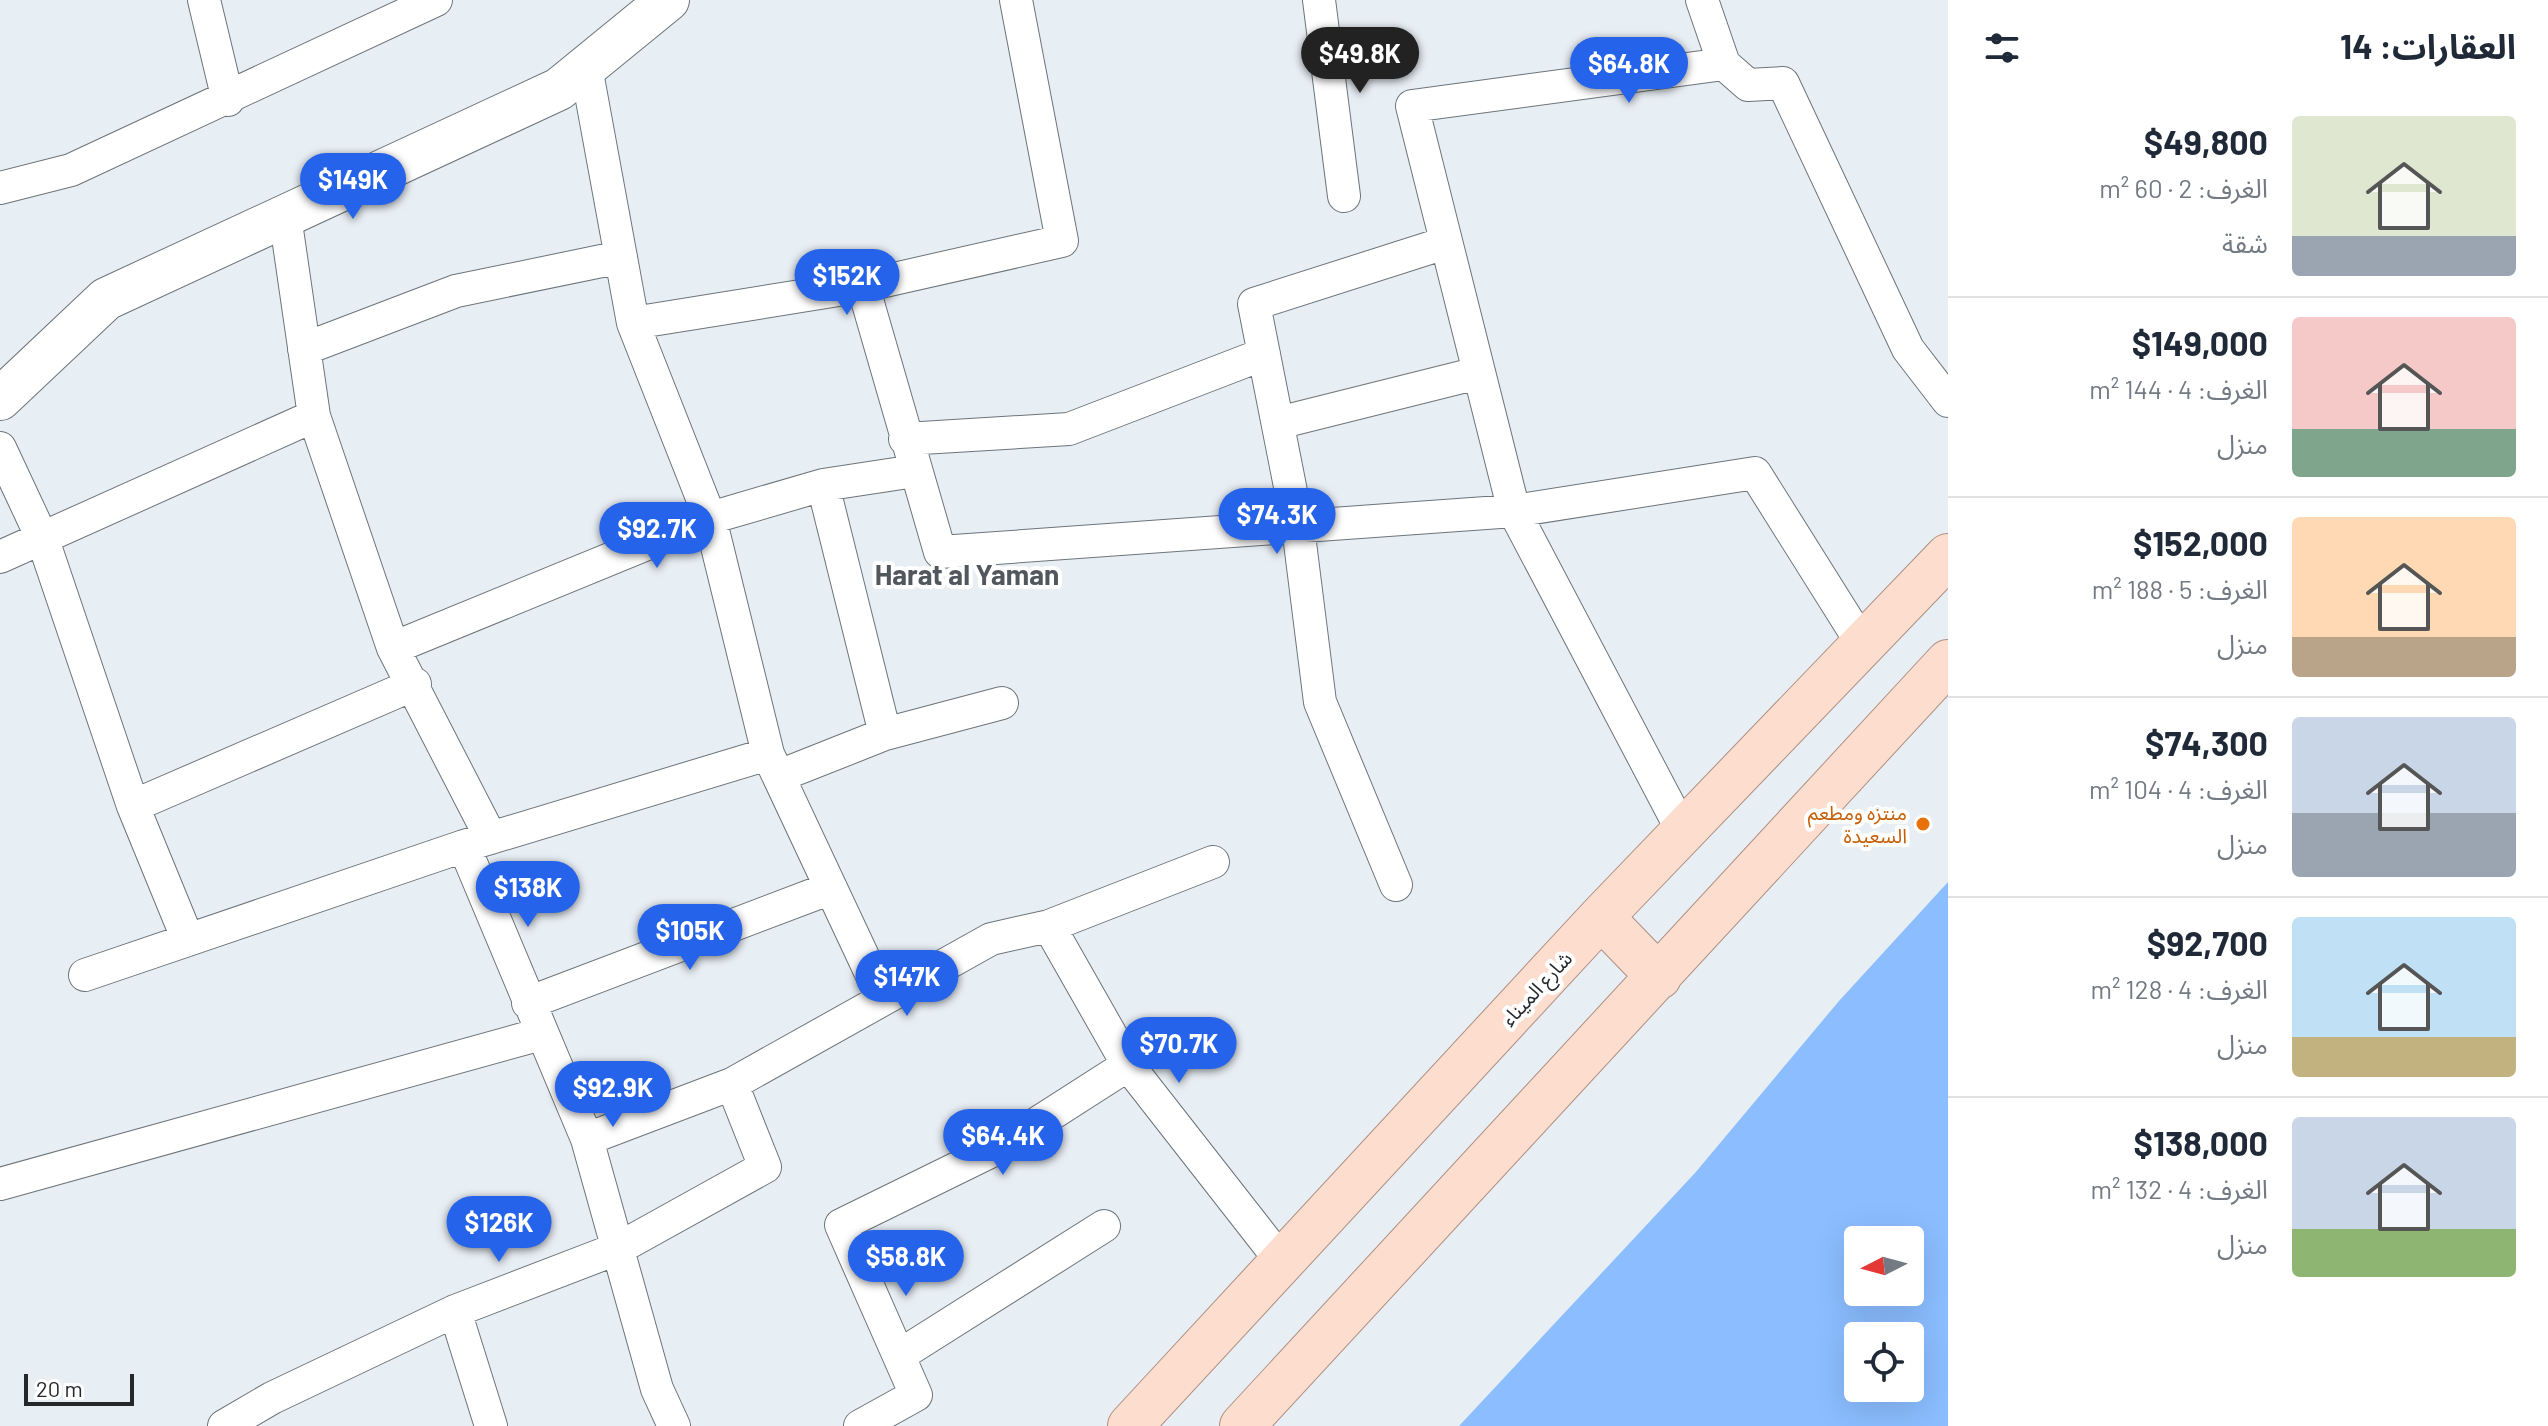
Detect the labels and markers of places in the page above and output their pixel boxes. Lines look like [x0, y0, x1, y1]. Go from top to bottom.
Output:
pin: $49.8K [1295, 27, 1425, 95]
pin: $64.8K [1564, 37, 1694, 105]
pin: $149K [297, 153, 409, 221]
pin: $152K [791, 249, 903, 317]
pin: $74.3K [1212, 488, 1342, 556]
pin: $92.7K [592, 502, 722, 570]
place label: منتزه ومطعم السعيدة [1808, 800, 1907, 847]
marker: منتزه ومطعم السعيدة [1914, 815, 1932, 833]
pin: $138K [472, 861, 584, 929]
pin: $105K [634, 904, 746, 972]
pin: $147K [851, 950, 963, 1018]
pin: $70.7K [1114, 1017, 1244, 1085]
pin: $92.9K [548, 1061, 678, 1129]
pin: $64.4K [938, 1109, 1068, 1177]
pin: $126K [443, 1196, 555, 1264]
pin: $58.8K [841, 1230, 971, 1298]

